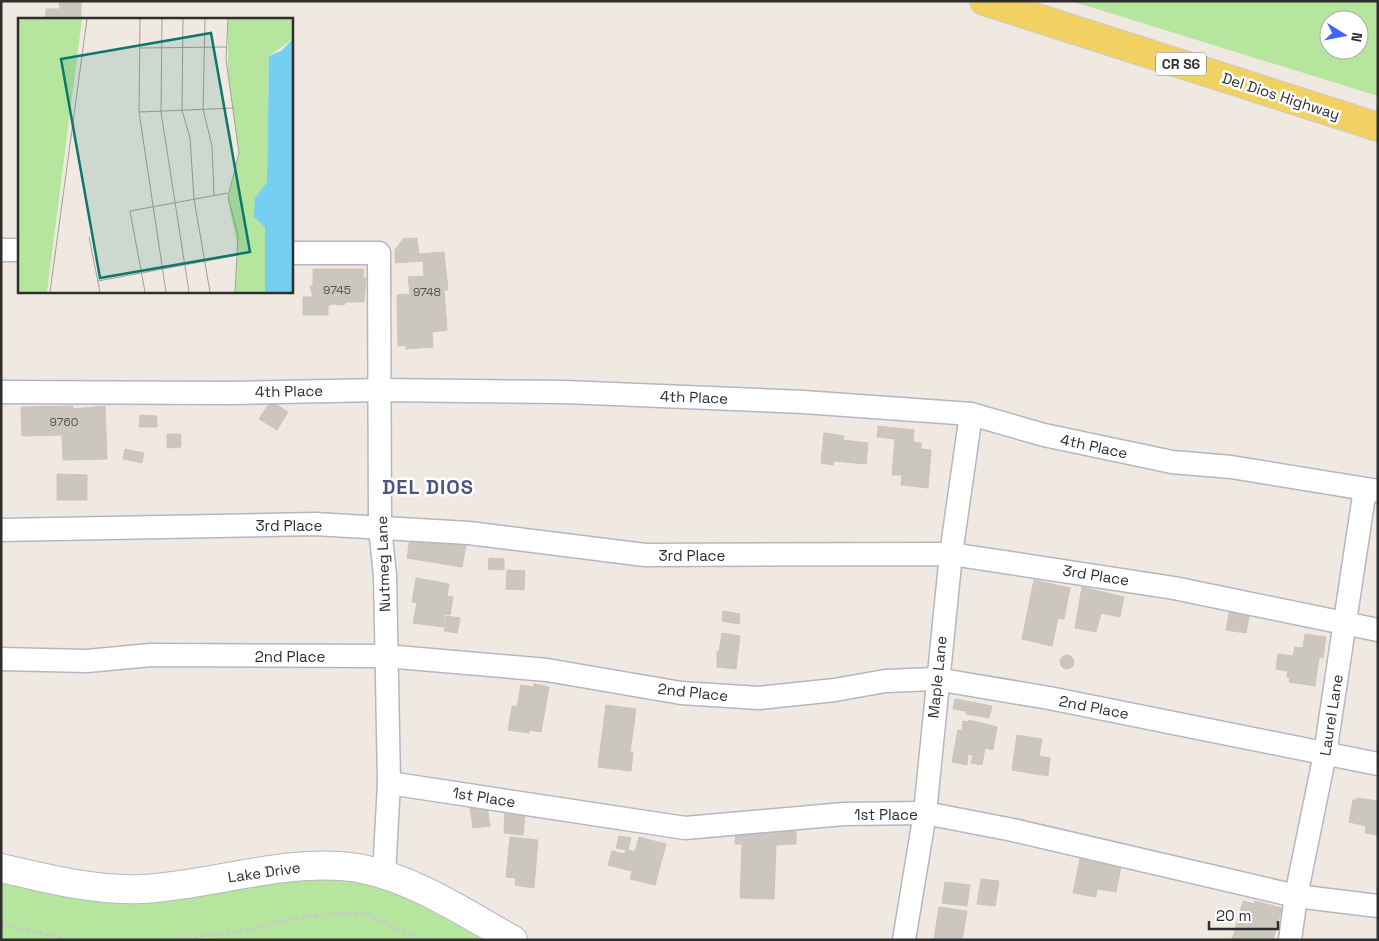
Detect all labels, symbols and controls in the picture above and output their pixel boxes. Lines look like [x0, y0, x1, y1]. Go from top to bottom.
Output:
north arrow [1319, 10, 1369, 60]
inset map [18, 18, 292, 292]
text: N [1347, 31, 1366, 43]
road number: CR S6 [1156, 52, 1206, 76]
street label: Del Dios Highway [1220, 68, 1342, 124]
house number: 9745 [323, 282, 351, 298]
house number: 9748 [413, 284, 441, 300]
street label: 4th Place [255, 381, 323, 401]
street label: 4th Place [660, 386, 729, 408]
house number: 9760 [50, 414, 78, 430]
street label: 4th Place [1059, 430, 1129, 462]
district label: DEL DIOS [382, 474, 474, 500]
street label: Nutmeg Lane [372, 515, 394, 612]
street label: 3rd Place [256, 516, 323, 535]
street label: 3rd Place [659, 546, 726, 565]
street label: 3rd Place [1061, 560, 1131, 590]
street label: Maple Lane [923, 635, 951, 719]
street label: 2nd Place [255, 647, 325, 666]
street label: Laurel Lane [1315, 673, 1347, 757]
street label: 2nd Place [657, 679, 729, 705]
street label: 2nd Place [1057, 691, 1131, 723]
street label: 1st Place [451, 783, 517, 811]
street label: 1st Place [854, 805, 918, 824]
street label: Lake Drive [226, 857, 302, 886]
scale bar [1209, 898, 1278, 930]
text: 20 m [1216, 906, 1251, 925]

